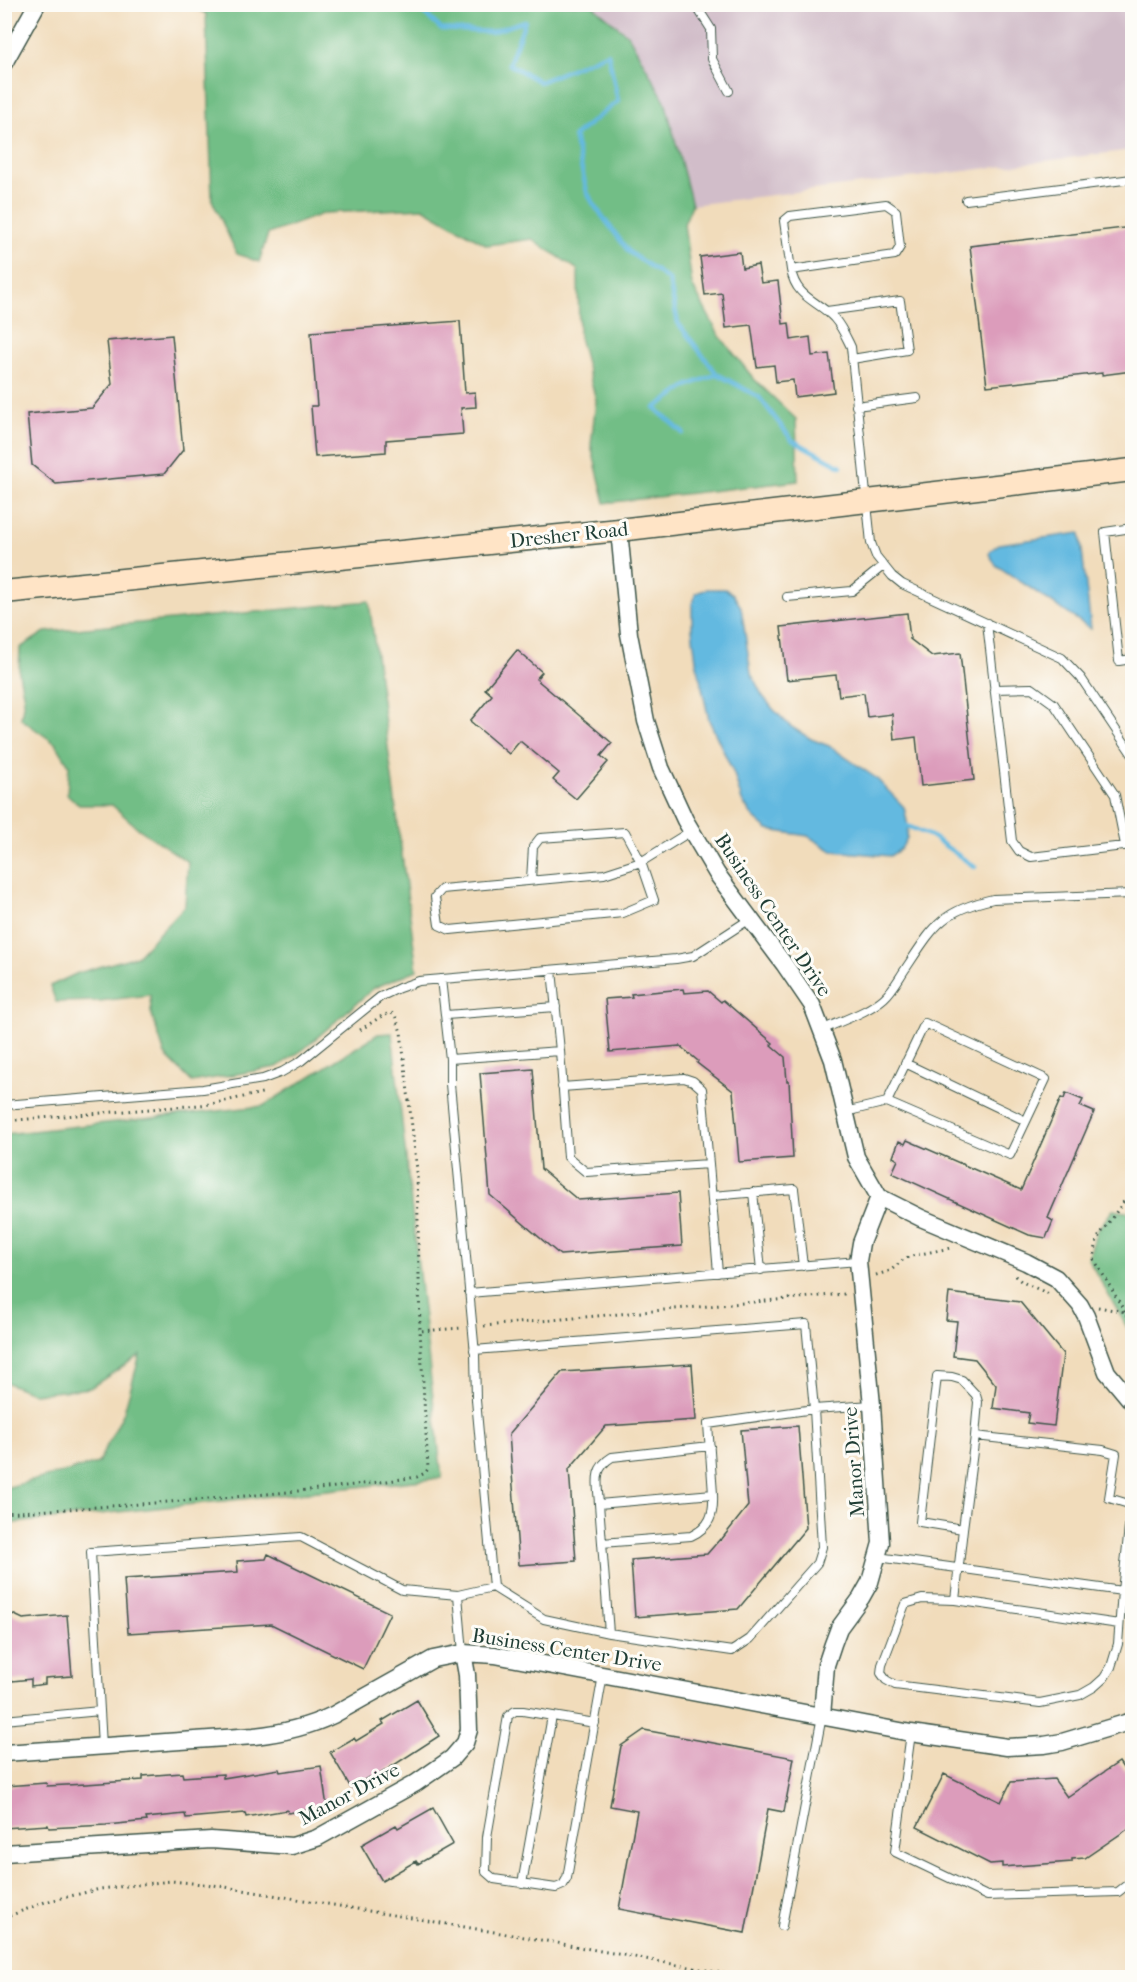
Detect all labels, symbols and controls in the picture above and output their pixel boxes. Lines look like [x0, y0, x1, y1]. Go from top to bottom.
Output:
street label: Dresher Road [509, 517, 631, 553]
street label: Business Center Drive [710, 829, 836, 1001]
street label: Manor Drive [839, 1406, 869, 1518]
street label: Business Center Drive [471, 1624, 664, 1676]
street label: Manor Drive [295, 1758, 403, 1830]

